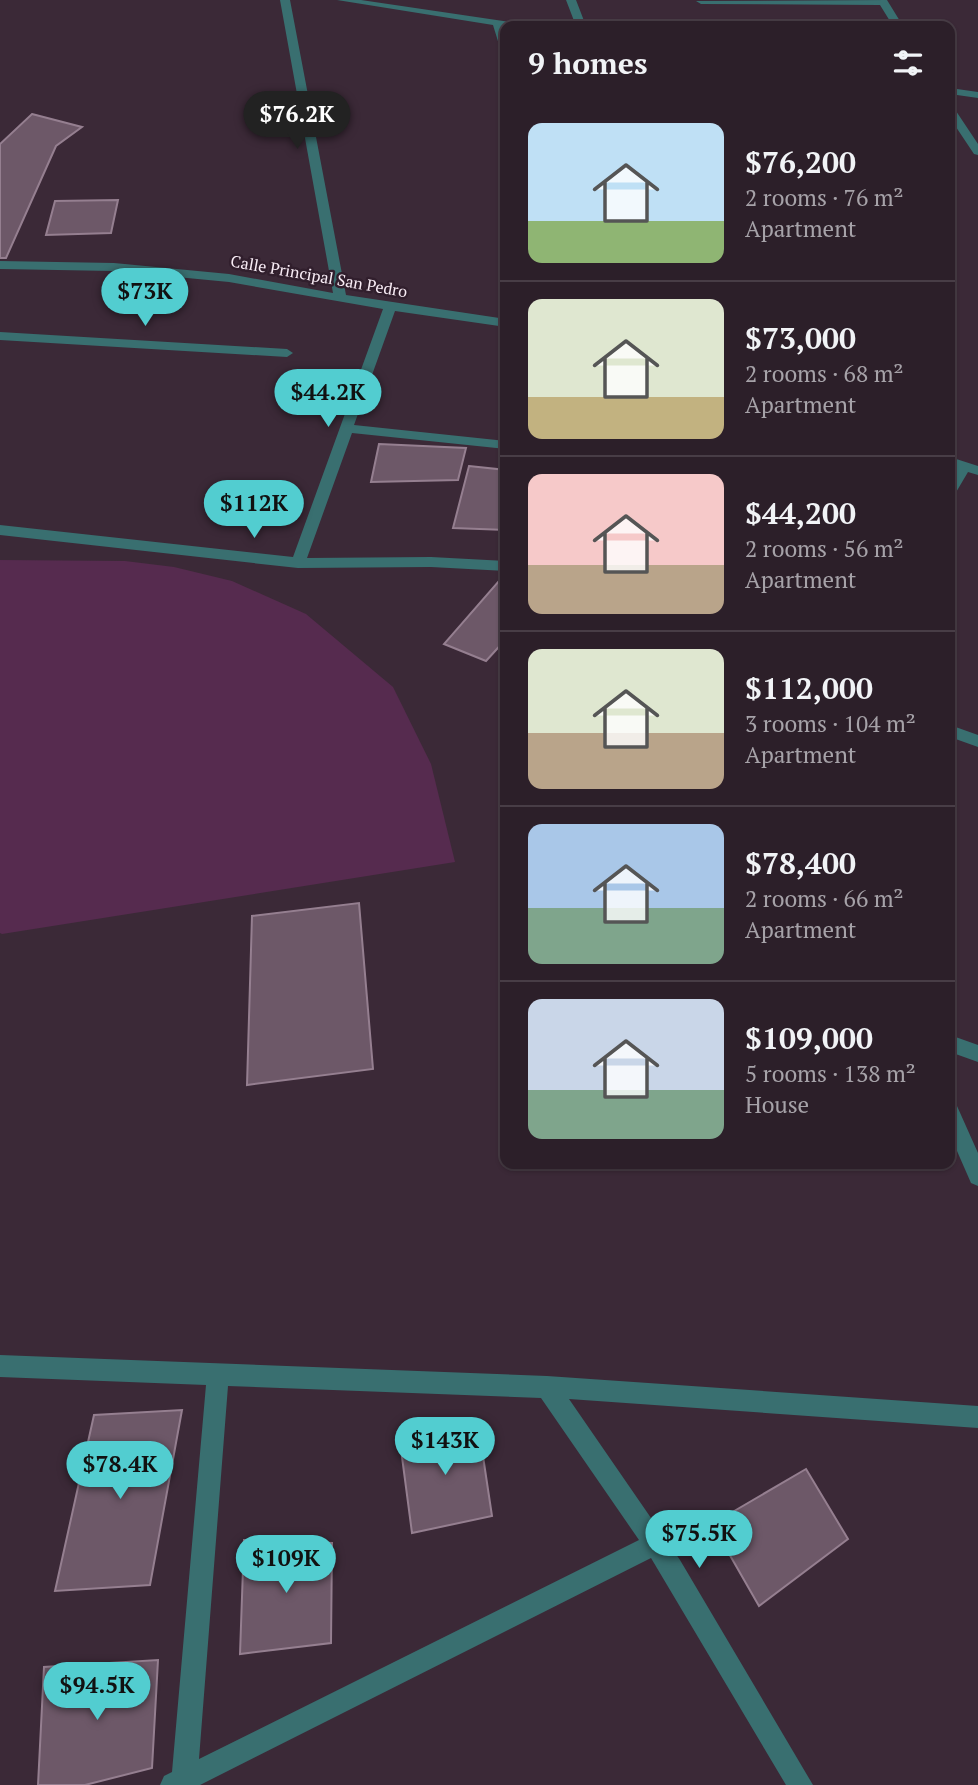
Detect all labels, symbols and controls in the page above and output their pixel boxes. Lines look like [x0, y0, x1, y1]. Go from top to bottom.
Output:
text: 9 homes [528, 43, 647, 83]
icon: filters [889, 44, 927, 82]
pin: $76.2K [240, 92, 354, 151]
text: $76.2K [259, 98, 335, 129]
text: $76,200 [745, 142, 856, 182]
icon: home [584, 151, 668, 235]
text: 2 rooms · 76 m² [745, 182, 904, 213]
text: Apartment [745, 213, 856, 244]
street label: Calle Principal San Pedro [229, 250, 409, 302]
pin: $73K [104, 268, 186, 328]
text: $73K [117, 275, 173, 306]
text: $73,000 [745, 318, 856, 358]
icon: home [584, 327, 668, 411]
text: 2 rooms · 68 m² [745, 358, 904, 389]
pin: $44.2K [271, 370, 385, 429]
text: $44.2K [290, 376, 366, 407]
text: Apartment [745, 389, 856, 420]
pin: $112K [205, 480, 303, 540]
text: $112K [220, 487, 288, 518]
text: $44,200 [745, 493, 856, 533]
icon: home [584, 502, 668, 586]
text: 2 rooms · 56 m² [745, 533, 904, 564]
text: Apartment [745, 564, 856, 595]
text: $112,000 [745, 668, 873, 708]
icon: home [584, 677, 668, 761]
text: 3 rooms · 104 m² [745, 708, 916, 739]
text: Apartment [745, 739, 856, 770]
text: $78,400 [745, 843, 856, 883]
icon: home [584, 852, 668, 936]
text: 2 rooms · 66 m² [745, 883, 904, 914]
text: Apartment [745, 914, 856, 945]
text: $109,000 [745, 1018, 873, 1058]
icon: home [584, 1027, 668, 1111]
text: 5 rooms · 138 m² [745, 1058, 916, 1089]
text: House [745, 1089, 809, 1120]
pin: $143K [396, 1418, 494, 1477]
text: $143K [411, 1424, 479, 1455]
pin: $78.4K [63, 1442, 177, 1501]
text: $78.4K [82, 1448, 158, 1479]
pin: $75.5K [642, 1510, 756, 1570]
text: $75.5K [661, 1517, 737, 1548]
pin: $109K [237, 1536, 335, 1595]
text: $109K [252, 1542, 320, 1573]
pin: $94.5K [40, 1662, 154, 1722]
text: $94.5K [59, 1669, 135, 1700]

